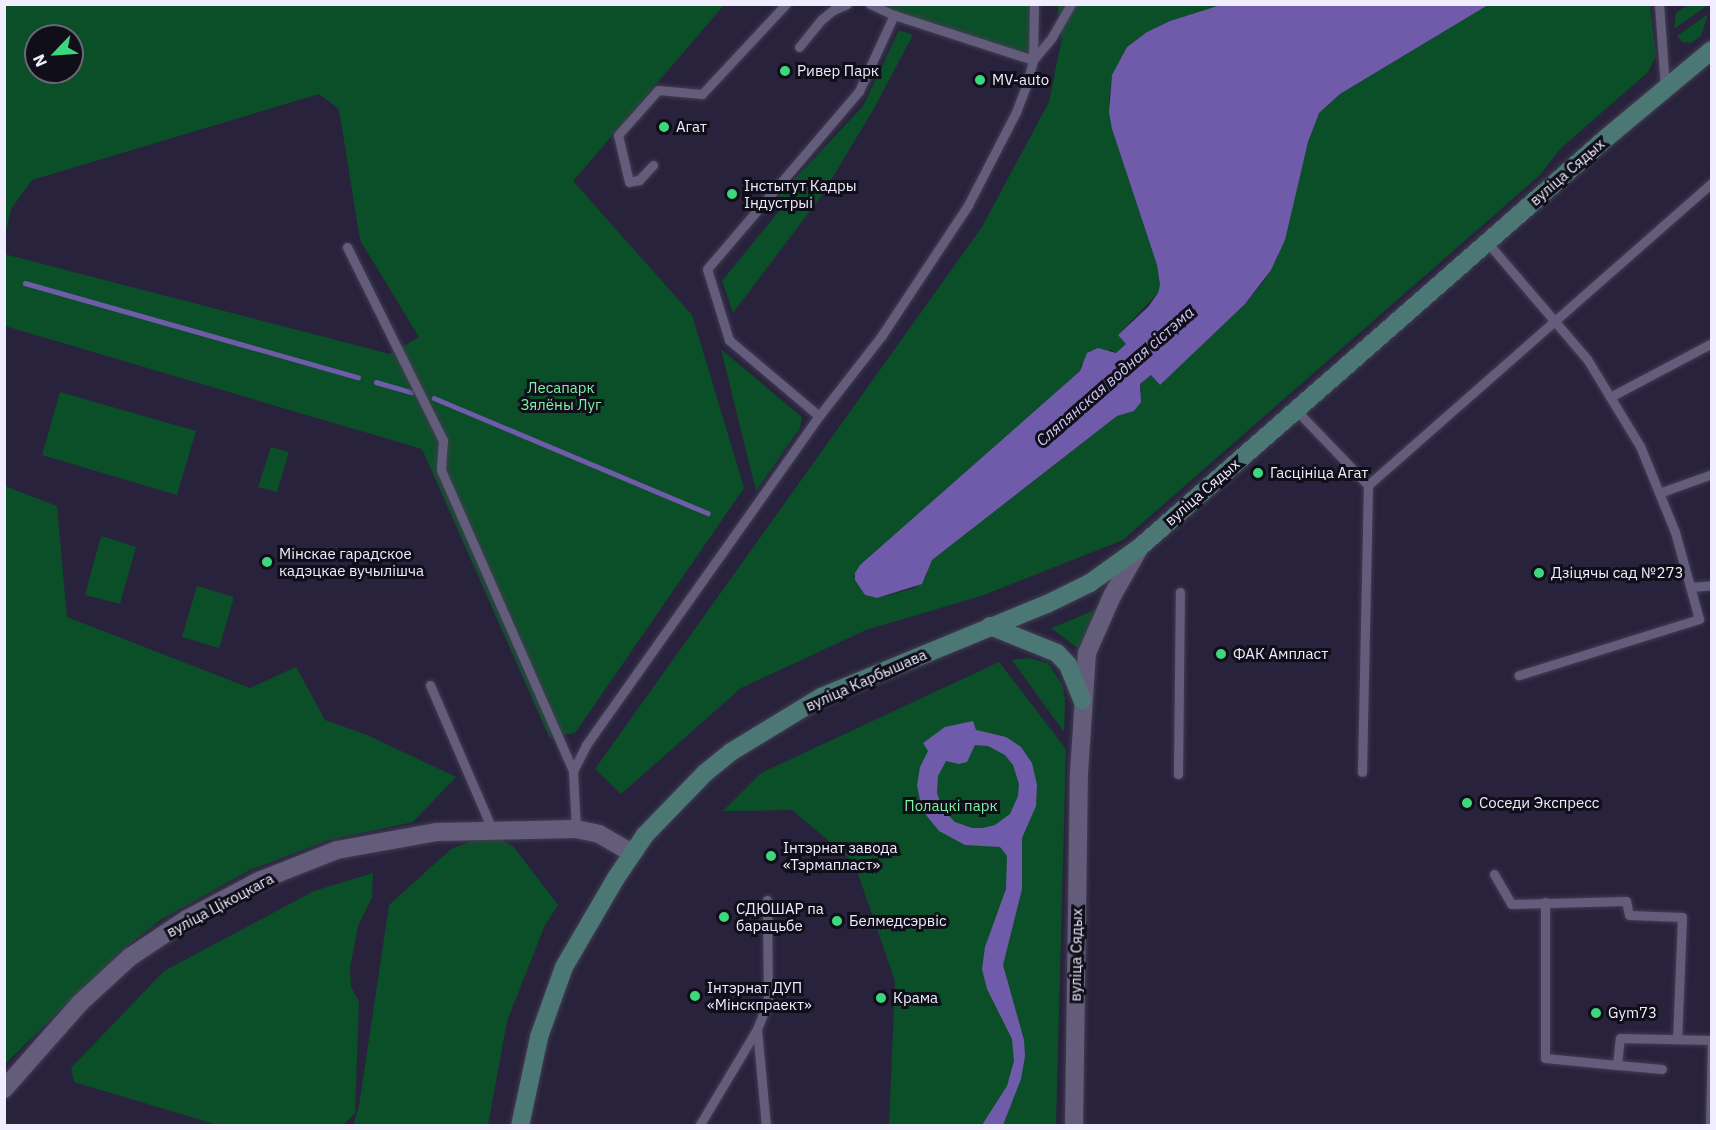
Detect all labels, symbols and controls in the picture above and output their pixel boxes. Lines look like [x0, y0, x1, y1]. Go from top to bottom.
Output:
north arrow [24, 24, 84, 84]
text: N [28, 51, 51, 70]
place label: Ривер Парк [797, 62, 879, 80]
marker: Ривер Парк [778, 64, 792, 78]
place label: MV-auto [992, 71, 1049, 89]
marker: MV-auto [973, 73, 987, 87]
place label: Агат [676, 118, 707, 136]
marker: Агат [657, 120, 671, 134]
street label: вуліца Сядых [1526, 135, 1608, 209]
place label: Інстытут Кадры Індустрыі [744, 176, 857, 211]
marker: Інстытут Кадры Індустрыі [725, 187, 739, 201]
water label: Сляпянская водная сістэма [1032, 302, 1198, 450]
park label: Лесапарк Зялёны Луг [520, 378, 602, 413]
street label: вуліца Сядых [1161, 455, 1243, 529]
place label: Гасцініца Агат [1270, 464, 1368, 482]
marker: Гасцініца Агат [1251, 466, 1265, 480]
place label: Мінскае гарадское кадэцкае вучылішча [279, 544, 424, 579]
marker: Мінскае гарадское кадэцкае вучылішча [260, 555, 274, 569]
place label: Дзіцячы сад №273 [1551, 564, 1683, 582]
marker: Дзіцячы сад №273 [1532, 566, 1546, 580]
street label: вуліца Карбышава [803, 645, 929, 715]
place label: ФАК Ампласт [1233, 645, 1328, 663]
marker: ФАК Ампласт [1214, 647, 1228, 661]
place label: Соседи Экспресс [1479, 794, 1599, 812]
marker: Соседи Экспресс [1460, 796, 1474, 810]
park label: Полацкі парк [904, 797, 998, 815]
place label: Інтэрнат завода «Тэрмапласт» [783, 838, 898, 873]
marker: Інтэрнат завода «Тэрмапласт» [764, 849, 778, 863]
street label: вуліца Цікоцкага [163, 869, 277, 941]
place label: СДЮШАР па барацьбе [736, 899, 824, 934]
street label: вуліца Сядых [1066, 908, 1086, 1002]
marker: СДЮШАР па барацьбе [717, 910, 731, 924]
place label: Белмедсэрвіс [849, 912, 946, 930]
marker: Белмедсэрвіс [830, 914, 844, 928]
place label: Інтэрнат ДУП «Мінскпраект» [707, 978, 812, 1013]
marker: Інтэрнат ДУП «Мінскпраект» [688, 989, 702, 1003]
place label: Крама [893, 989, 938, 1007]
marker: Крама [874, 991, 888, 1005]
place label: Gym73 [1608, 1004, 1657, 1022]
marker: Gym73 [1589, 1006, 1603, 1020]

